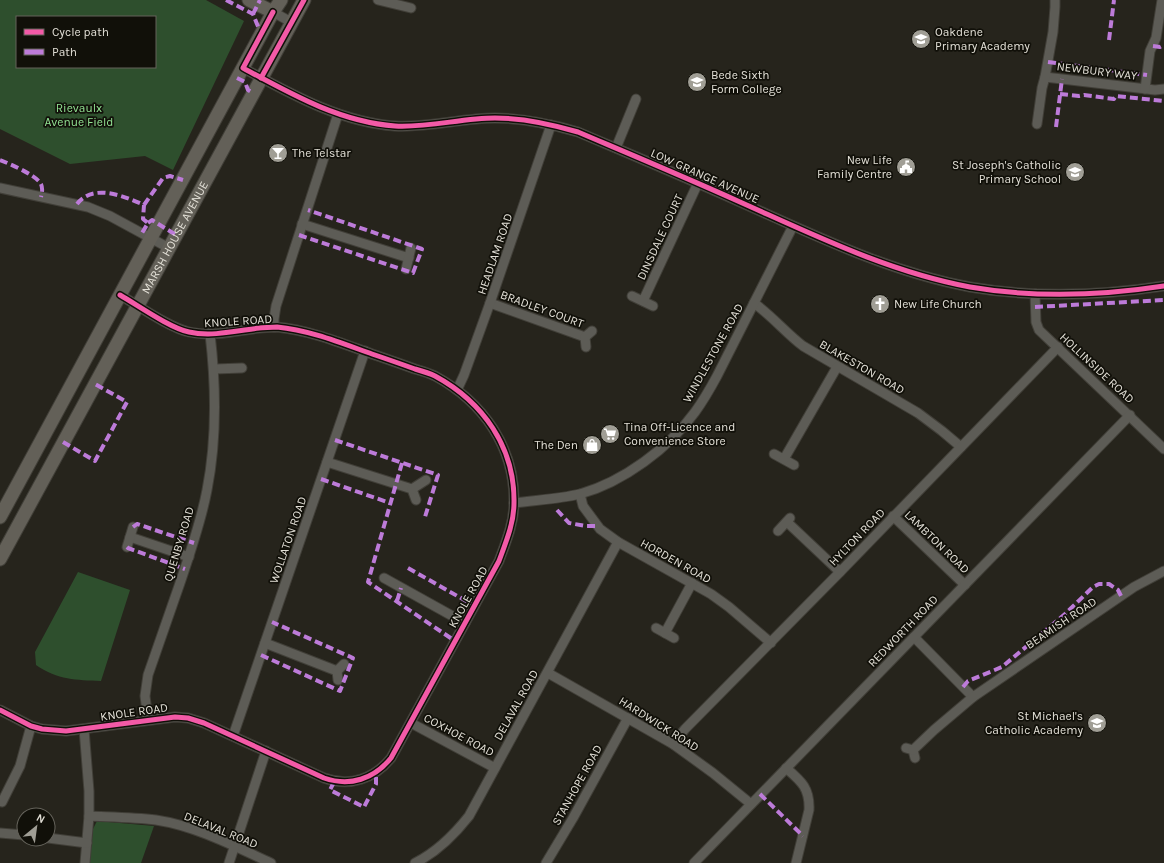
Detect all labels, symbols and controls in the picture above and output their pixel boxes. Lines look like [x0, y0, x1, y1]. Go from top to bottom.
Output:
legend [16, 16, 156, 68]
text: Cycle path [52, 25, 109, 39]
place label: Oakdene Primary Academy [935, 25, 1030, 53]
school or university icon: Oakdene Primary Academy [910, 28, 932, 50]
text: Path [52, 45, 77, 59]
street label: NEWBURY WAY [1056, 59, 1139, 83]
place label: Bede Sixth Form College [711, 68, 782, 96]
school or university icon: Bede Sixth Form College [686, 71, 708, 93]
park label: Rievaulx Avenue Field [45, 101, 113, 129]
bar icon: The Telstar [267, 142, 289, 164]
place label: The Telstar [292, 146, 351, 160]
street label: LOW GRANGE AVENUE [649, 146, 761, 206]
place label: New Life Family Centre [817, 153, 892, 181]
public building icon: New Life Family Centre [895, 156, 917, 178]
place label: St Joseph's Catholic Primary School [952, 158, 1061, 186]
school or university icon: St Joseph's Catholic Primary School [1064, 161, 1086, 183]
street label: MARSH HOUSE AVENUE [139, 179, 211, 296]
street label: DINSDALE COURT [634, 192, 686, 282]
street label: HEADLAM ROAD [475, 211, 515, 296]
street label: BRADLEY COURT [498, 287, 586, 331]
church icon: New Life Church [869, 293, 891, 315]
place label: New Life Church [894, 297, 982, 311]
street label: WINDLESTONE ROAD [680, 301, 746, 405]
street label: KNOLE ROAD [203, 312, 273, 330]
street label: HOLLINSIDE ROAD [1057, 330, 1137, 406]
street label: BLAKESTON ROAD [817, 337, 907, 397]
place label: Tina Off-Licence and Convenience Store [624, 420, 735, 448]
supermarket icon: Tina Off-Licence and Convenience Store [599, 423, 621, 445]
shop icon: The Den [581, 434, 603, 456]
place label: The Den [534, 438, 578, 452]
street label: WOLLATON ROAD [267, 495, 309, 585]
street label: QUENBY ROAD [161, 505, 197, 583]
street label: HYLTON ROAD [826, 505, 888, 569]
street label: LAMBTON ROAD [902, 507, 972, 577]
street label: HORDEN ROAD [638, 536, 714, 586]
street label: KNOLE ROAD [445, 564, 491, 630]
street label: REDWORTH ROAD [865, 592, 941, 670]
street label: BEAMISH ROAD [1023, 594, 1099, 652]
street label: DELAVAL ROAD [491, 667, 541, 743]
street label: HARDWICK ROAD [616, 694, 702, 754]
street label: KNOLE ROAD [99, 700, 169, 724]
place label: St Michael's Catholic Academy [985, 709, 1083, 737]
street label: COXHOE ROAD [421, 711, 497, 760]
school or university icon: St Michael's Catholic Academy [1086, 712, 1108, 734]
street label: STANHOPE ROAD [549, 742, 605, 828]
north arrow [16, 807, 56, 847]
street label: DELAVAL ROAD [182, 809, 260, 851]
text: N [34, 811, 47, 826]

